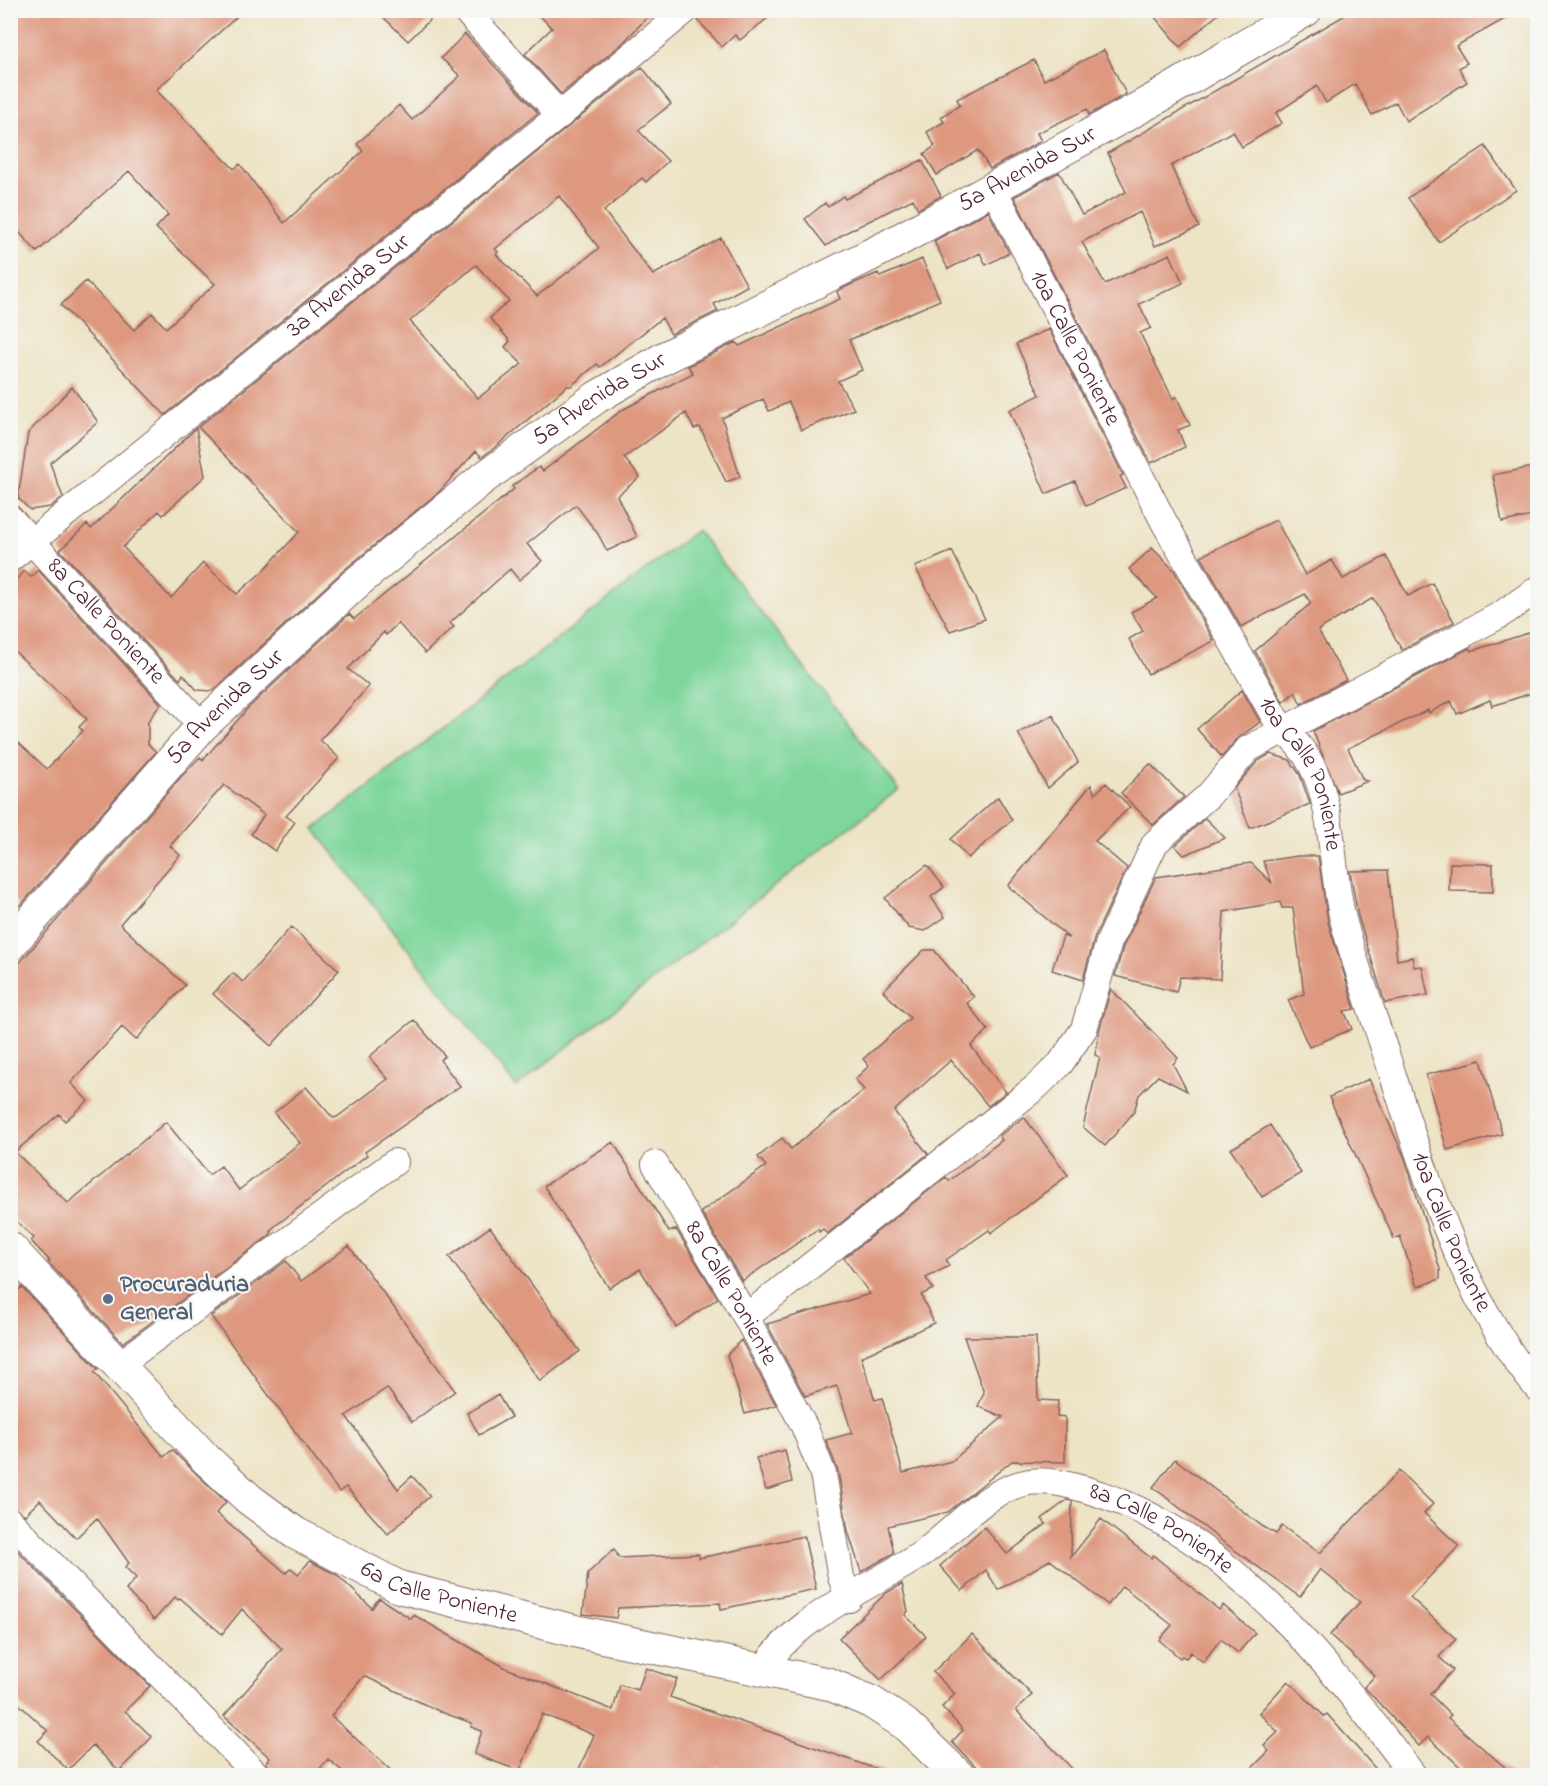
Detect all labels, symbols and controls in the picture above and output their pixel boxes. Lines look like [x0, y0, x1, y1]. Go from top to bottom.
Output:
street label: 5a Avenida Sur [952, 117, 1103, 222]
street label: 3a Avenida Sur [279, 225, 418, 346]
street label: 10a Calle Poniente [1021, 264, 1130, 432]
street label: 5a Avenida Sur [525, 343, 673, 455]
street label: 8a Calle Poniente [38, 550, 173, 693]
street label: 5a Avenida Sur [158, 640, 292, 773]
street label: 10a Calle Poniente [1249, 690, 1350, 853]
street label: 10a Calle Poniente [1402, 1148, 1500, 1319]
street label: 8a Calle Poniente [675, 1215, 786, 1372]
place label: Procuraduria General [120, 1268, 249, 1331]
marker: Procuraduria General [101, 1292, 115, 1306]
street label: 8a Calle Poniente [1085, 1474, 1241, 1583]
street label: 6a Calle Poniente [354, 1552, 521, 1633]

